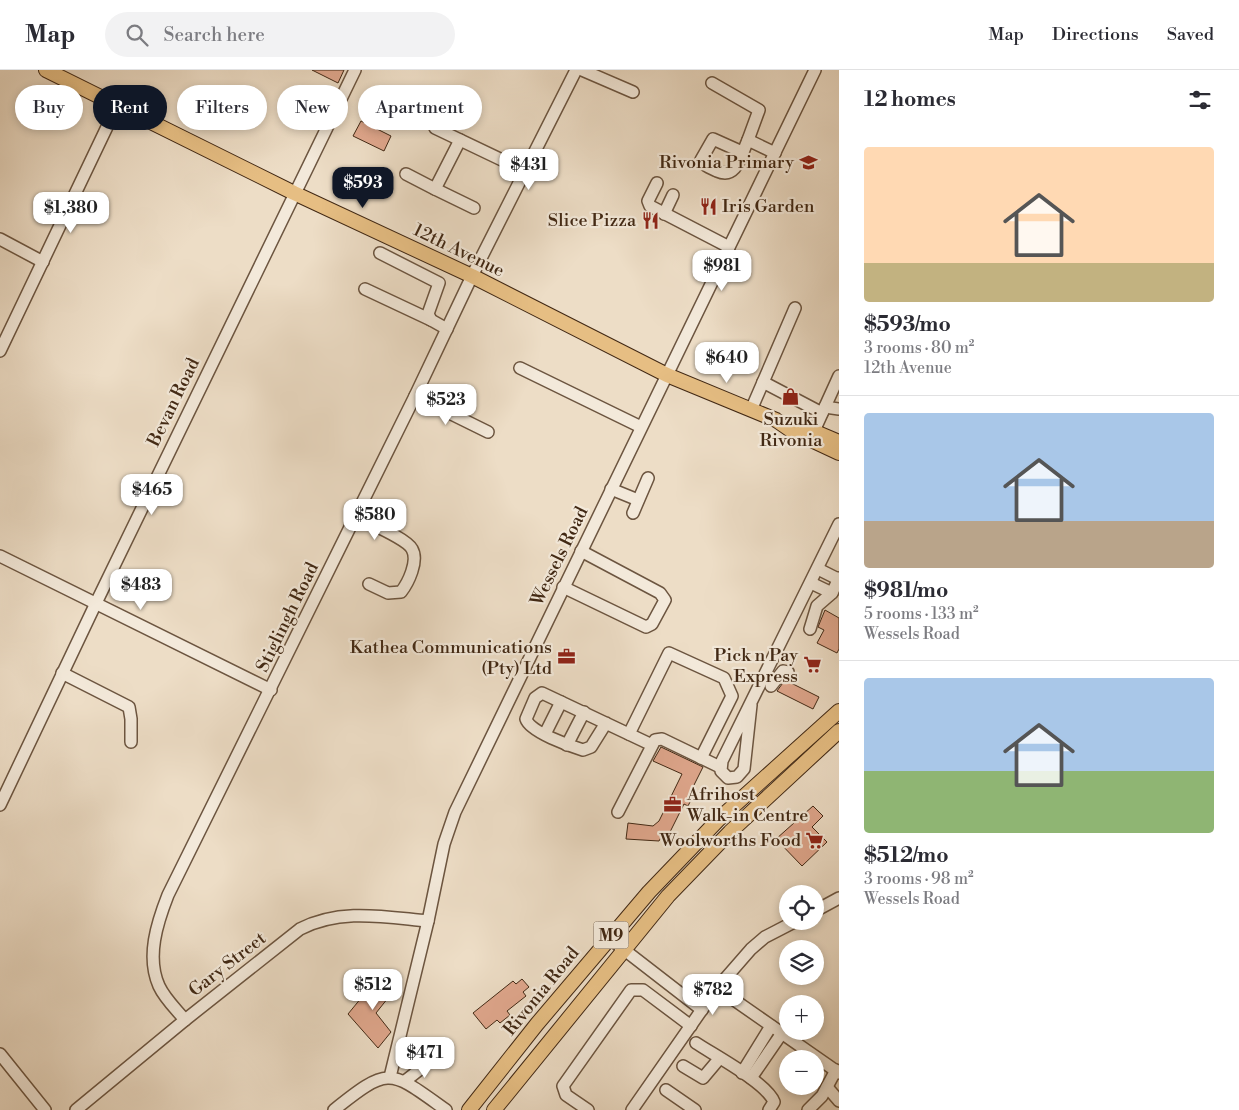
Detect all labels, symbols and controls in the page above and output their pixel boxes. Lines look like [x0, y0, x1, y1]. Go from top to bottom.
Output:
search box [105, 12, 455, 57]
text: Map [25, 20, 75, 50]
icon: search [123, 21, 151, 49]
text: Search here [163, 23, 265, 47]
text: Map [988, 23, 1024, 46]
text: Directions [1052, 23, 1139, 46]
text: Saved [1167, 23, 1214, 46]
chip: Buy [15, 85, 83, 130]
chip: Rent [93, 85, 167, 130]
chip: Filters [177, 85, 267, 130]
chip: New [277, 85, 348, 130]
chip: Apartment [358, 85, 482, 130]
icon: filters [1186, 86, 1214, 114]
text: 12 homes [864, 87, 956, 113]
pin: $431 [499, 148, 559, 191]
place label: Rivonia Primary [659, 151, 794, 174]
school or university icon: Rivonia Primary [798, 152, 818, 172]
text: $431 [510, 155, 548, 175]
pin: $593 [333, 166, 393, 209]
text: $593 [343, 173, 383, 193]
icon: home [994, 180, 1084, 270]
pin: $1,380 [30, 191, 112, 234]
place label: Iris Garden [722, 195, 815, 218]
restaurant icon: Iris Garden [698, 196, 718, 216]
text: $1,380 [44, 198, 98, 218]
place label: Slice Pizza [548, 209, 637, 232]
restaurant icon: Slice Pizza [640, 210, 660, 230]
street label: 12th Avenue [409, 218, 508, 282]
pin: $981 [692, 250, 752, 292]
text: $981 [703, 256, 741, 276]
text: $593/mo [864, 312, 951, 338]
text: 3 rooms · 80 m² [864, 338, 974, 358]
pin: $640 [697, 342, 757, 384]
text: $640 [706, 348, 748, 368]
street label: Bevan Road [142, 353, 205, 451]
text: 12th Avenue [864, 358, 952, 378]
pin: $523 [416, 384, 476, 426]
shop icon: Suzuki Rivonia [781, 386, 801, 406]
text: $523 [426, 390, 466, 410]
place label: Suzuki Rivonia [760, 408, 823, 452]
icon: home [994, 445, 1084, 535]
pin: $465 [122, 474, 182, 516]
text: $465 [132, 480, 172, 500]
pin: $580 [345, 498, 405, 541]
street label: Wessels Road [525, 502, 594, 611]
text: $580 [354, 505, 396, 525]
street label: Stiglingh Road [251, 558, 324, 676]
pin: $483 [111, 568, 171, 611]
text: $483 [121, 575, 161, 595]
text: $981/mo [864, 578, 948, 604]
text: 5 rooms · 133 m² [864, 604, 979, 624]
text: Wessels Road [864, 624, 960, 644]
place label: Kathea Communications (Pty) Ltd [350, 636, 553, 680]
place label: Pick n Pay Express [714, 644, 798, 688]
office icon: Kathea Communications (Pty) Ltd [556, 647, 576, 667]
supermarket icon: Pick n Pay Express [802, 655, 822, 675]
icon: home [994, 710, 1084, 800]
place label: Afrihost Walk-in Centre [686, 783, 808, 827]
office icon: Afrihost Walk-in Centre [663, 794, 683, 814]
place label: Woolworths Food [659, 829, 802, 852]
supermarket icon: Woolworths Food [805, 830, 825, 850]
text: $512/mo [864, 843, 949, 869]
text: 3 rooms · 98 m² [864, 869, 974, 889]
map controls [779, 885, 824, 1095]
button: locate [779, 885, 824, 930]
text: Wessels Road [864, 889, 960, 909]
road number: M9 [594, 922, 628, 948]
street label: Gary Street [184, 927, 271, 1002]
button: layers [779, 940, 824, 985]
street label: Rivonia Road [498, 941, 585, 1041]
pin: $512 [343, 968, 403, 1011]
pin: $782 [683, 974, 743, 1016]
text: $512 [354, 975, 392, 995]
text: $782 [694, 980, 732, 1000]
button: + [779, 995, 824, 1040]
pin: $471 [395, 1036, 455, 1079]
text: $471 [406, 1043, 444, 1063]
button: − [779, 1050, 824, 1095]

